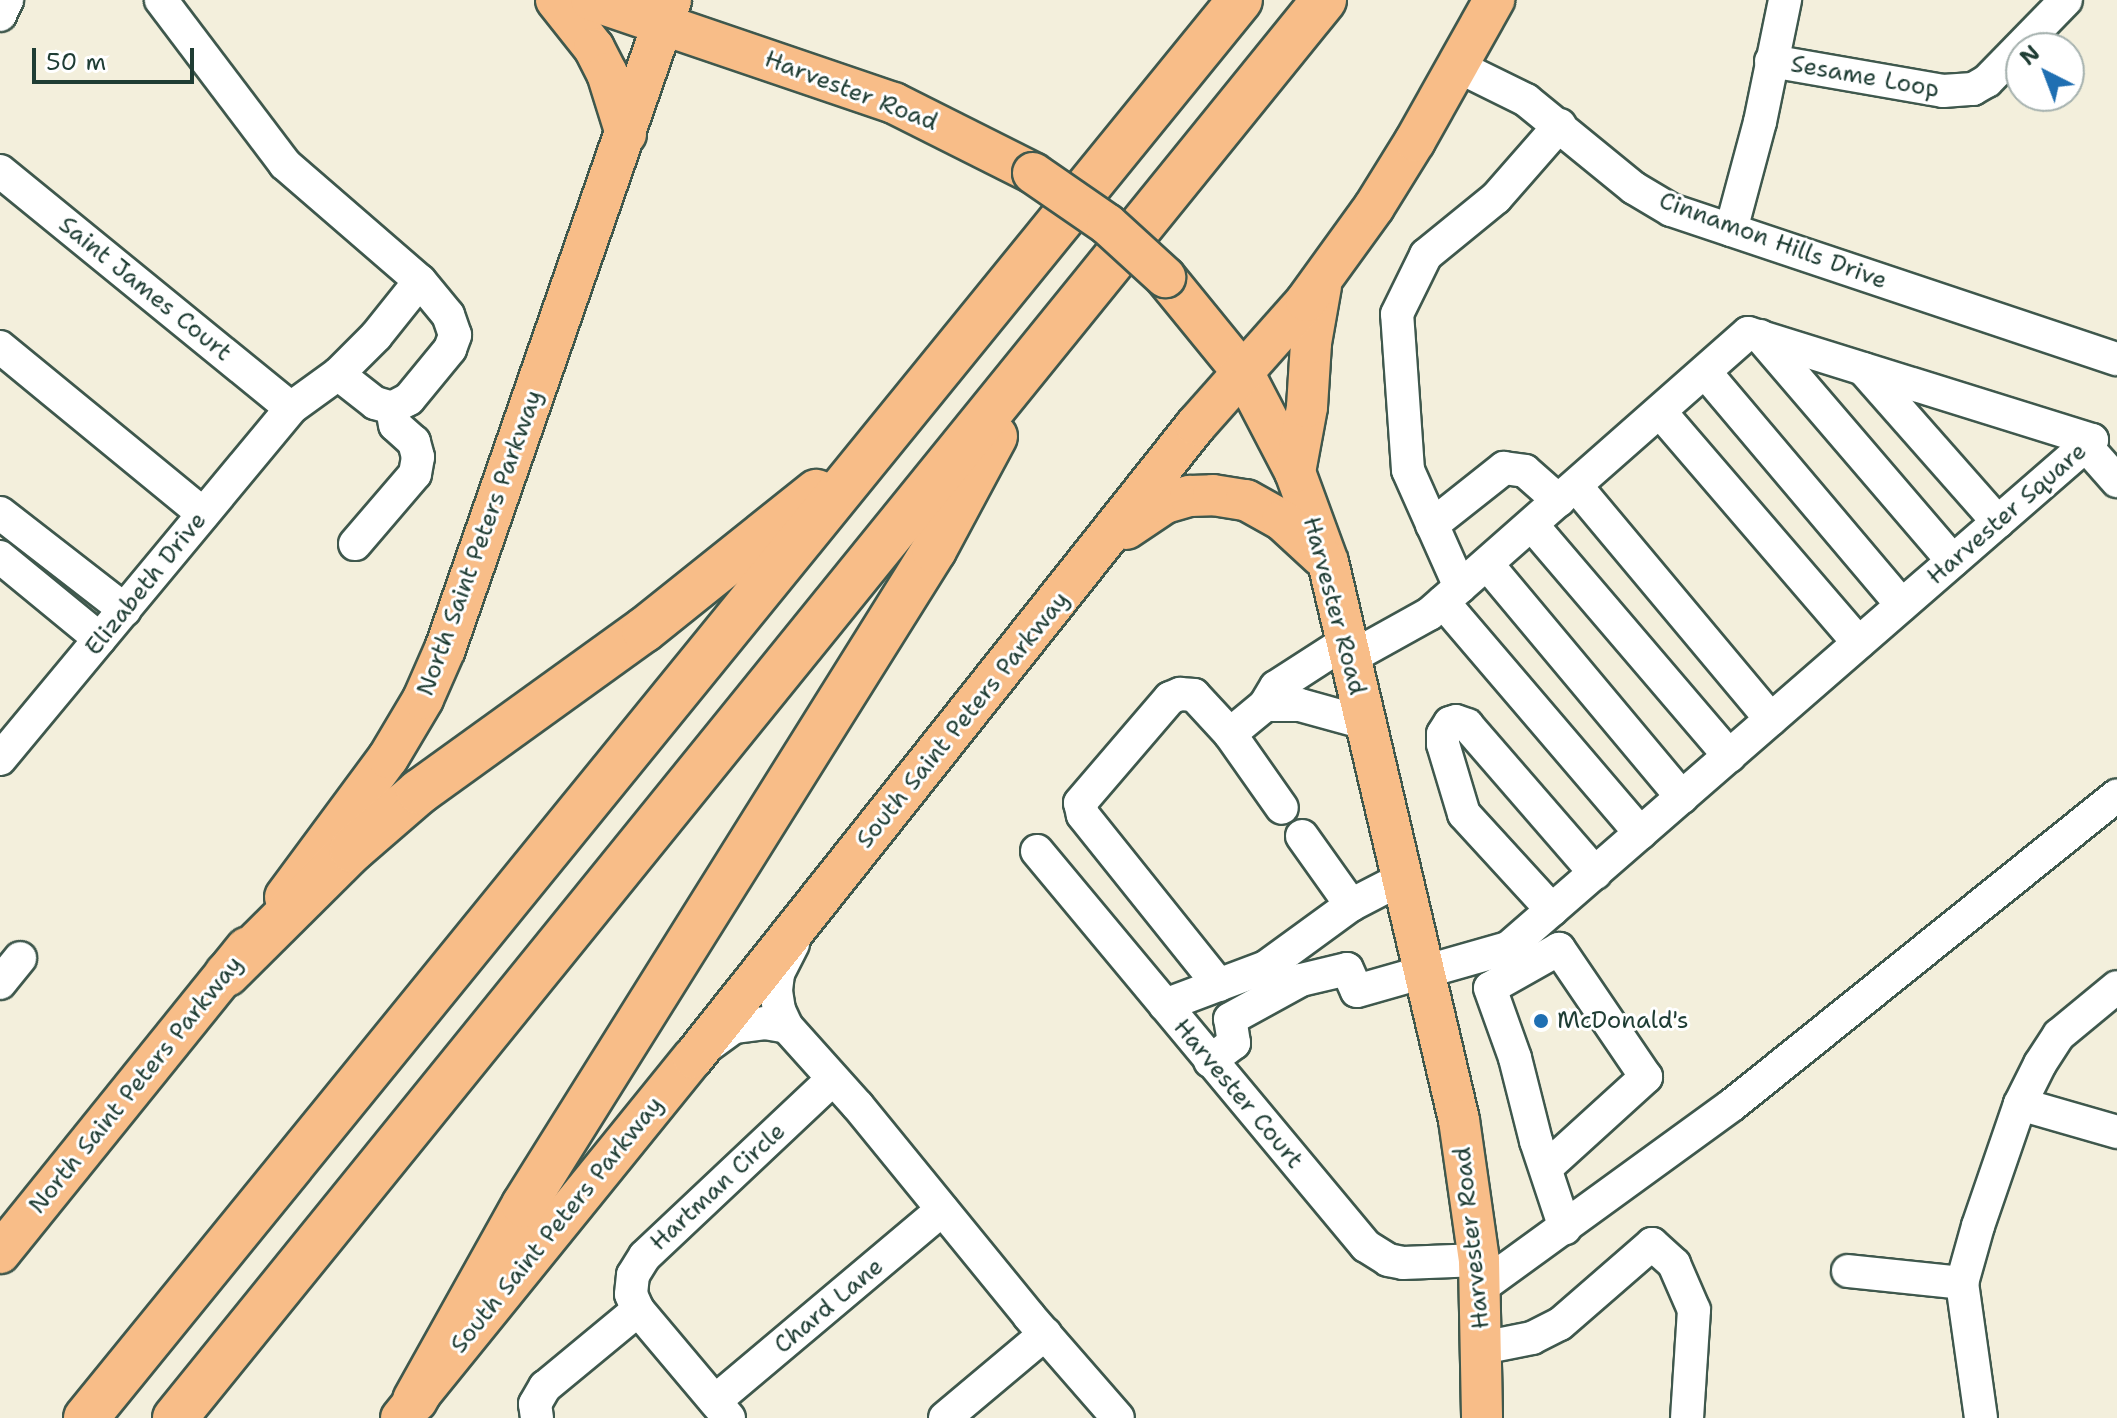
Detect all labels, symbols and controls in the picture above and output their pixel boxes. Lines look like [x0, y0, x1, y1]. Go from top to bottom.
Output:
scale bar [36, 32, 198, 82]
north arrow [2005, 32, 2085, 112]
text: N [2014, 39, 2046, 72]
street label: Harvester Road [760, 45, 942, 137]
text: 50 m [46, 46, 106, 78]
street label: Sesame Loop [1789, 50, 1941, 104]
street label: Cinnamon Hills Drive [1655, 186, 1891, 296]
street label: Saint James Court [53, 210, 237, 368]
street label: North Saint Peters Parkway [411, 386, 549, 700]
street label: Harvester Square [1922, 437, 2092, 591]
street label: Elizabeth Drive [79, 507, 213, 661]
street label: Harvester Road [1296, 514, 1372, 698]
street label: South Saint Peters Parkway [851, 586, 1075, 854]
street label: North Saint Peters Parkway [23, 950, 249, 1220]
place label: McDonald's [1557, 1007, 1689, 1035]
marker: McDonald's [1532, 1012, 1550, 1030]
street label: Harvester Court [1167, 1013, 1309, 1175]
street label: South Saint Peters Parkway [445, 1091, 669, 1359]
street label: Hartman Circle [645, 1117, 791, 1257]
street label: Harvester Road [1448, 1146, 1496, 1330]
street label: Chard Lane [769, 1252, 889, 1360]

